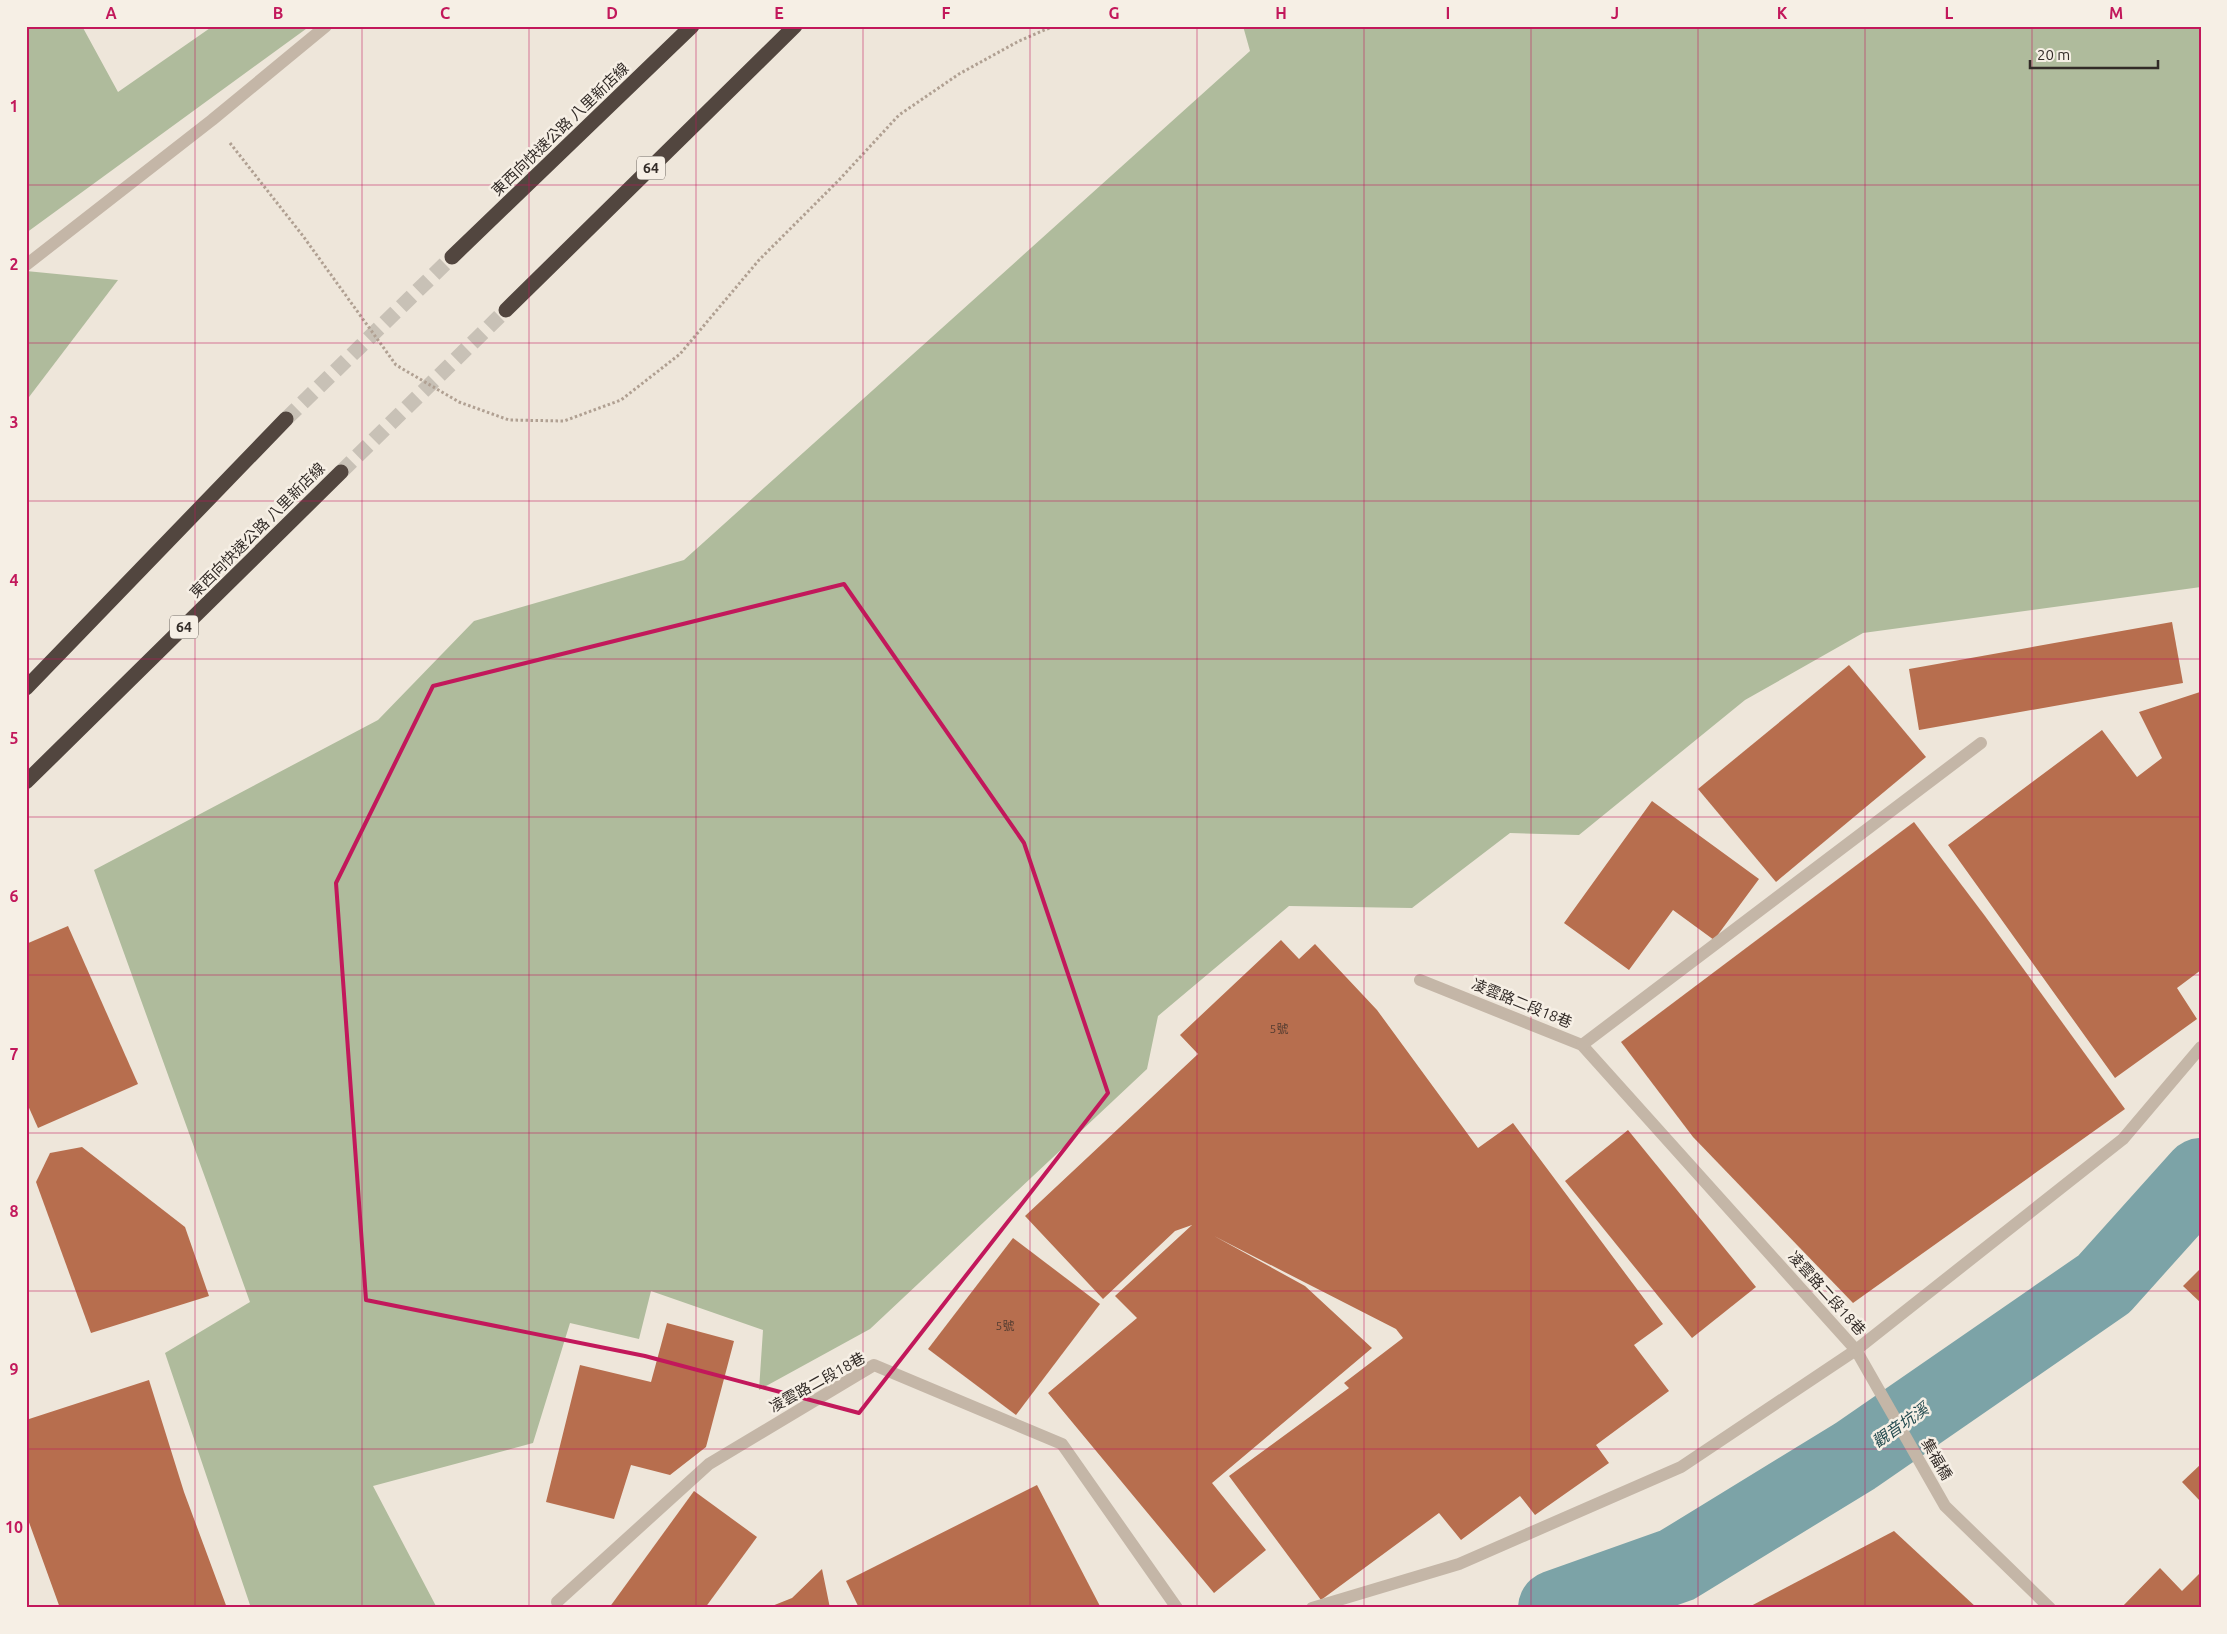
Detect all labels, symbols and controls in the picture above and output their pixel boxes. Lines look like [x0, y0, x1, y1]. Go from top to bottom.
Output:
text: A [105, 4, 117, 22]
text: B [273, 4, 283, 22]
text: C [440, 4, 450, 22]
text: D [606, 4, 618, 22]
text: E [774, 4, 784, 22]
text: F [942, 4, 951, 22]
text: G [1108, 4, 1120, 22]
text: H [1275, 4, 1287, 22]
text: I [1446, 4, 1450, 22]
text: J [1611, 4, 1619, 22]
text: K [1777, 4, 1788, 22]
text: L [1945, 4, 1954, 22]
text: M [2109, 4, 2123, 22]
scale bar [2030, 38, 2157, 70]
text: 20 m [2037, 46, 2070, 63]
street label: 東西向快速公路 八里新店線 [488, 59, 632, 199]
text: 1 [9, 97, 19, 115]
road number: 64 [637, 156, 665, 180]
text: 2 [9, 255, 19, 273]
text: 3 [9, 413, 19, 431]
street label: 東西向快速公路 八里新店線 [186, 459, 328, 601]
text: 4 [9, 571, 19, 589]
road number: 64 [170, 616, 198, 638]
text: 5 [9, 729, 19, 747]
text: 6 [9, 887, 19, 905]
street label: 凌雲路二段18巷 [1469, 975, 1575, 1031]
house number: 5號 [1270, 1022, 1288, 1035]
text: 7 [9, 1045, 19, 1063]
text: 8 [9, 1202, 19, 1220]
street label: 凌雲路二段18巷 [1785, 1248, 1869, 1338]
house number: 5號 [996, 1319, 1014, 1332]
street label: 凌雲路二段18巷 [766, 1349, 868, 1415]
text: 9 [9, 1360, 19, 1378]
water label: 觀音坑溪 [1869, 1398, 1933, 1451]
street label: 集福橋 [1918, 1435, 1956, 1483]
text: 10 [5, 1518, 23, 1536]

